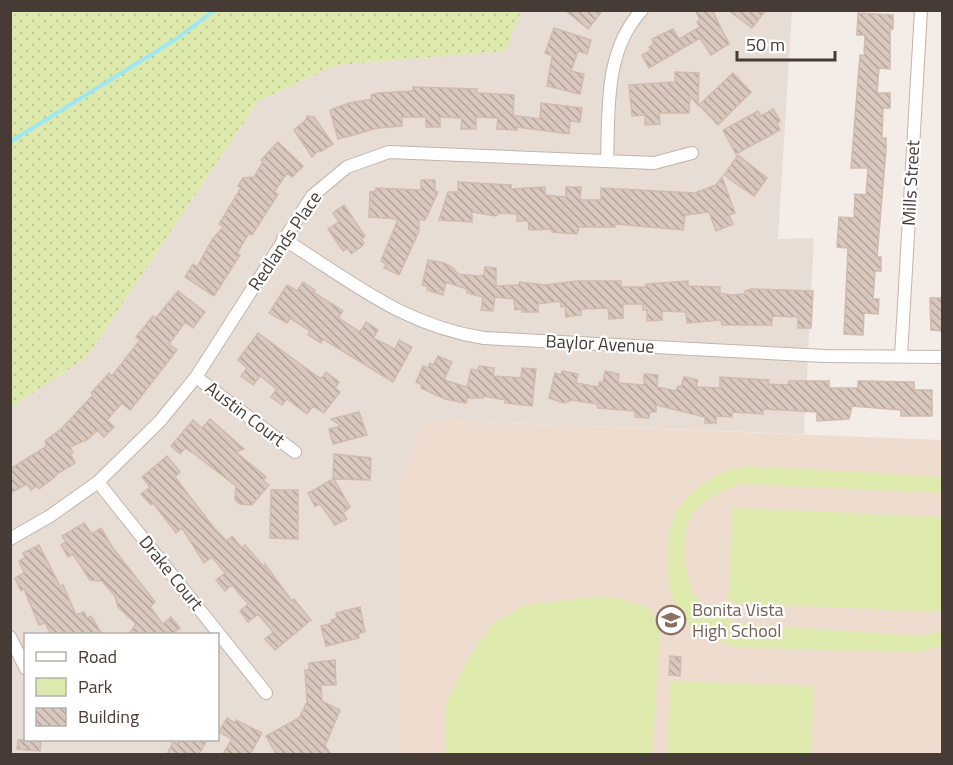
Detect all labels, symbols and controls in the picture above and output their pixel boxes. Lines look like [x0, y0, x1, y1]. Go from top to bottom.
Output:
scale bar [737, 24, 834, 62]
text: 50 m [746, 31, 785, 58]
street label: Mills Street [895, 139, 926, 227]
street label: Redlands Place [241, 186, 328, 296]
street label: Baylor Avenue [545, 327, 655, 360]
street label: Austin Court [200, 375, 291, 453]
street label: Drake Court [133, 529, 210, 616]
place label: Bonita Vista High School [692, 596, 784, 644]
school or university icon: Bonita Vista High School [655, 604, 687, 636]
legend [24, 633, 219, 741]
text: Road [78, 643, 117, 670]
text: Park [78, 673, 113, 700]
text: Building [78, 703, 139, 730]

